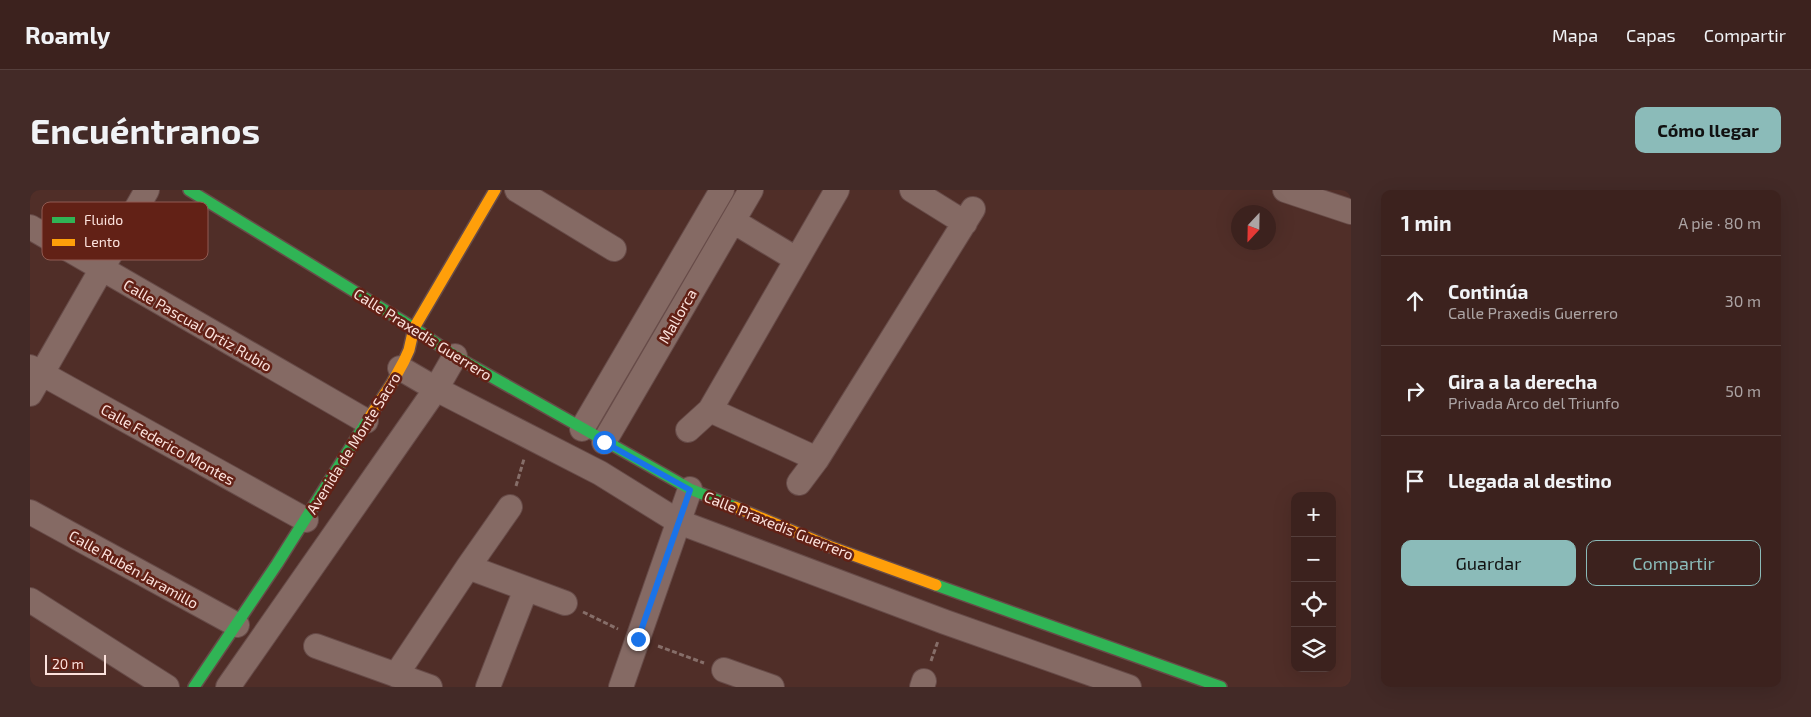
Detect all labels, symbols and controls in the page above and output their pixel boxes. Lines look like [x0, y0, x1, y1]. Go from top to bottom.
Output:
text: Roamly [25, 20, 110, 49]
text: Mapa [1552, 24, 1598, 46]
text: Capas [1626, 24, 1676, 46]
text: Compartir [1704, 24, 1786, 46]
button: Cómo llegar [1635, 107, 1781, 153]
text: Encuéntranos [30, 109, 260, 151]
legend [42, 202, 208, 260]
north arrow [1231, 205, 1276, 250]
text: 1 min [1401, 210, 1452, 235]
text: Fluido [84, 211, 123, 228]
text: A pie · 80 m [1678, 213, 1761, 232]
text: Lento [84, 233, 120, 250]
street label: Calle Pascual Ortiz Rubio [121, 275, 275, 375]
text: Continúa [1448, 280, 1528, 303]
street label: Calle Praxedis Guerrero [351, 284, 495, 384]
street label: Mallorca [654, 285, 700, 347]
icon: ahead [1401, 287, 1429, 315]
text: 30 m [1725, 291, 1761, 310]
text: Calle Praxedis Guerrero [1448, 303, 1618, 322]
street label: Avenida de Monte Sacro [302, 369, 404, 517]
text: Gira a la derecha [1448, 370, 1597, 393]
icon: right [1401, 377, 1429, 405]
text: 50 m [1725, 381, 1761, 400]
text: Privada Arco del Triunfo [1448, 393, 1620, 412]
street label: Calle Federico Montes [98, 400, 238, 488]
route start [593, 431, 616, 454]
icon: arrive [1401, 467, 1429, 495]
text: Llegada al destino [1448, 469, 1612, 492]
street label: Calle Praxedis Guerrero [702, 487, 856, 563]
map controls [1291, 492, 1336, 672]
button: + [1291, 492, 1336, 537]
street label: Calle Rubén Jaramillo [66, 526, 202, 612]
button: − [1291, 537, 1336, 582]
button: Guardar [1401, 540, 1576, 586]
button: Compartir [1586, 540, 1761, 586]
button: locate [1291, 582, 1336, 627]
button: layers [1291, 627, 1336, 672]
route end [627, 628, 650, 651]
scale bar [45, 652, 106, 675]
text: 20 m [52, 655, 84, 672]

